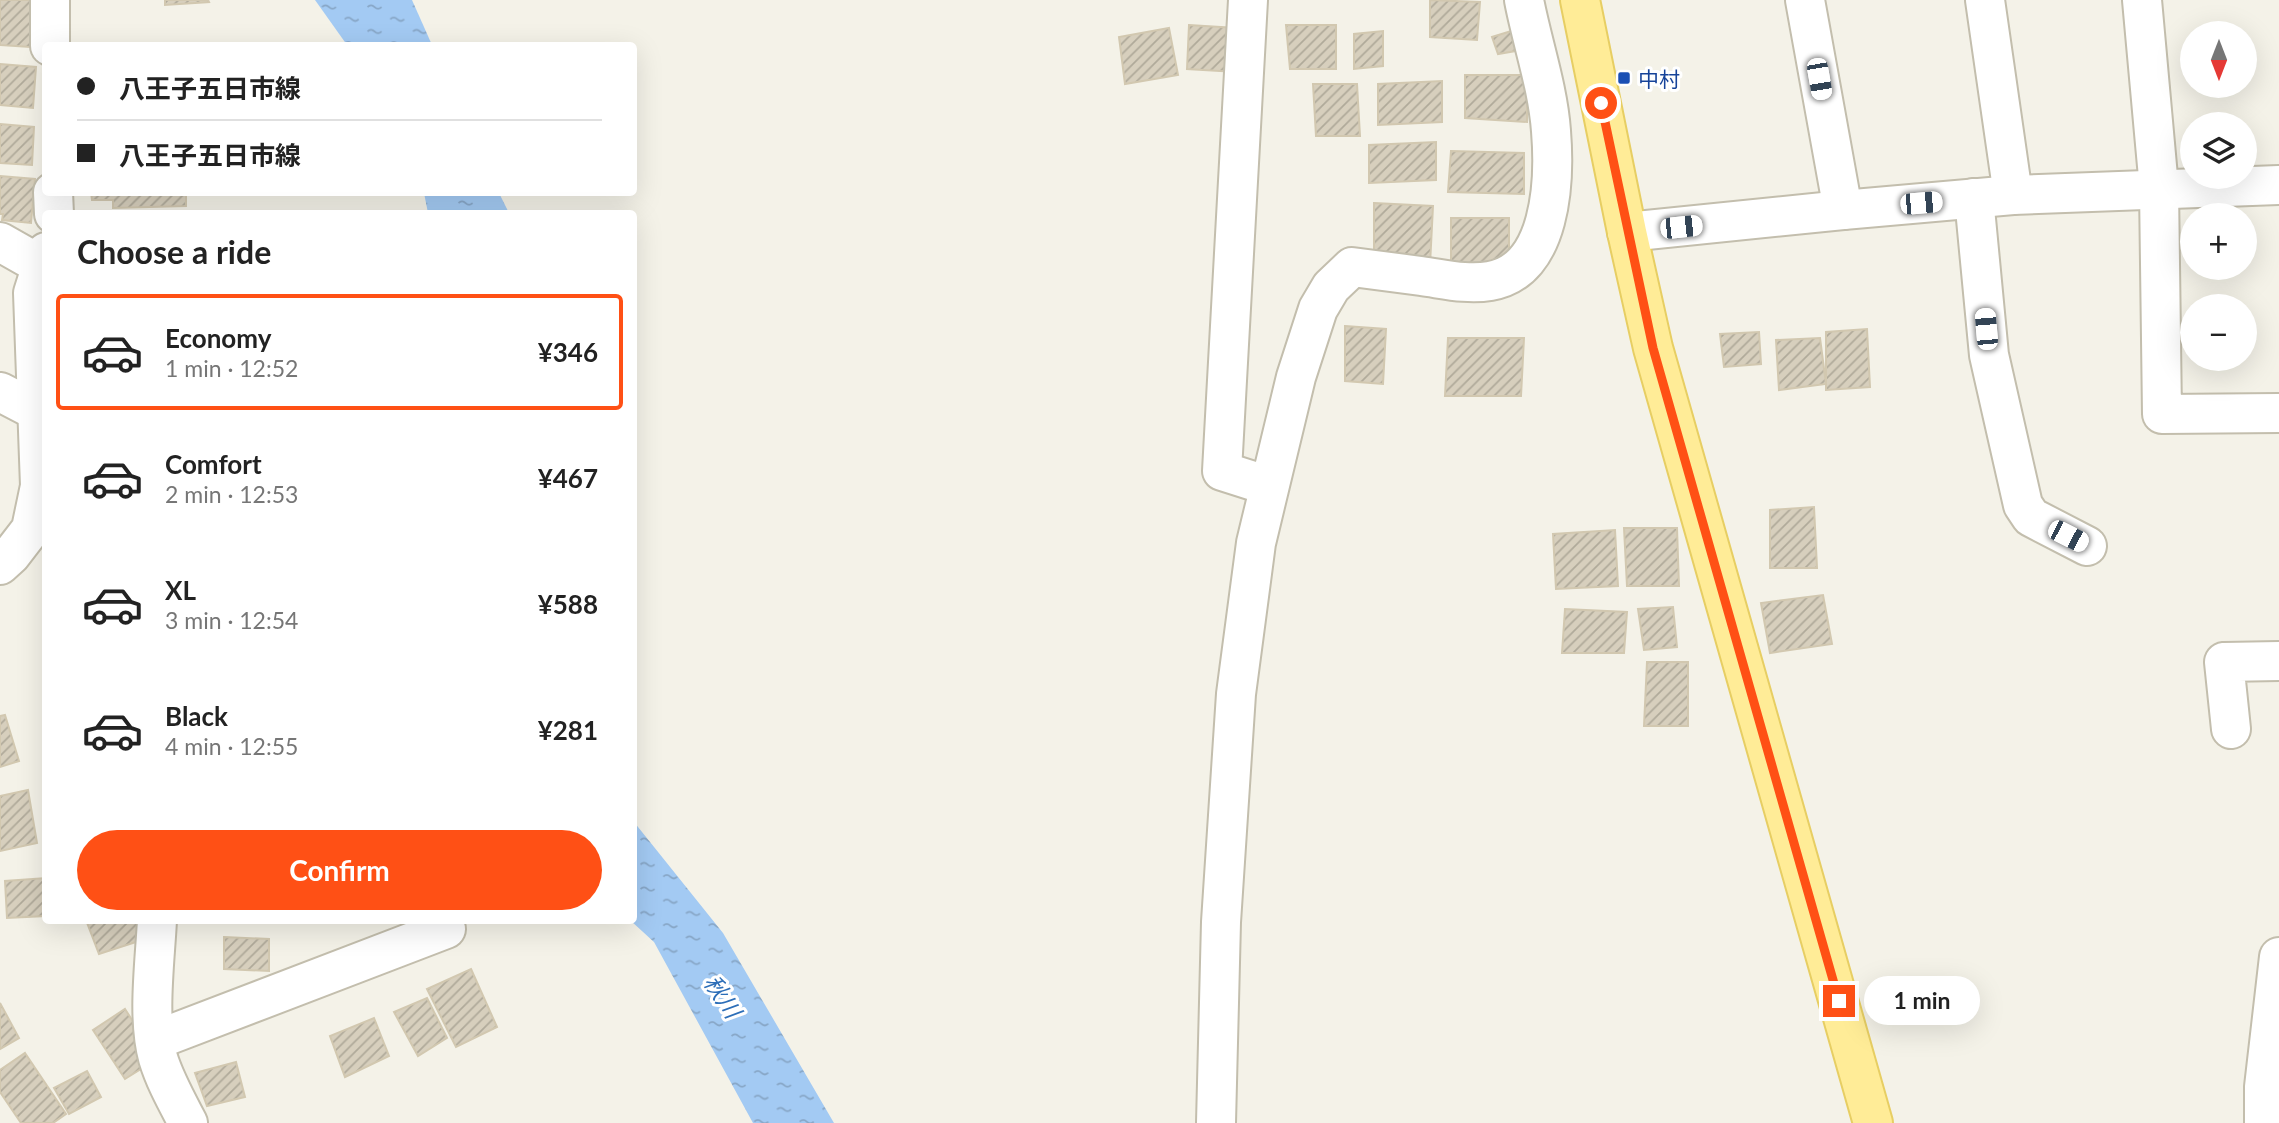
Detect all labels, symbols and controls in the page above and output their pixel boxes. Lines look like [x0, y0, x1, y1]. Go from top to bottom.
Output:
north arrow [2180, 21, 2258, 98]
map controls [2180, 21, 2257, 371]
car [1806, 56, 1833, 102]
place label: 中村 [1638, 66, 1680, 91]
marker: 中村 [1616, 70, 1632, 86]
text: 八王子五日市線 [119, 72, 301, 104]
route start [1585, 87, 1617, 119]
button: layers [2180, 112, 2257, 189]
text: 八王子五日市線 [119, 139, 301, 171]
car [1900, 191, 1943, 215]
button: + [2180, 203, 2257, 280]
car [1660, 214, 1703, 240]
text: Choose a ride [77, 232, 271, 271]
button: − [2180, 294, 2257, 371]
car [1974, 307, 1999, 351]
icon: car [81, 321, 144, 384]
text: Economy [165, 322, 271, 354]
text: ¥346 [538, 336, 598, 368]
text: 1 min · 12:52 [165, 354, 298, 382]
icon: car [81, 447, 144, 510]
text: Comfort [165, 448, 262, 480]
text: ¥467 [538, 462, 598, 494]
text: 2 min · 12:53 [165, 480, 298, 508]
car [2045, 517, 2092, 555]
icon: car [81, 573, 144, 636]
text: XL [165, 574, 196, 606]
text: ¥588 [538, 588, 598, 620]
text: 3 min · 12:54 [165, 606, 298, 634]
icon: car [81, 699, 144, 762]
text: Black [165, 700, 228, 732]
text: ¥281 [538, 714, 598, 746]
text: 4 min · 12:55 [165, 732, 298, 760]
button: Confirm [77, 830, 602, 910]
water label: 秋川 [699, 969, 749, 1025]
callout: 1 min [1864, 976, 1979, 1026]
route end [1823, 985, 1855, 1017]
text: 1 min [1893, 986, 1951, 1014]

